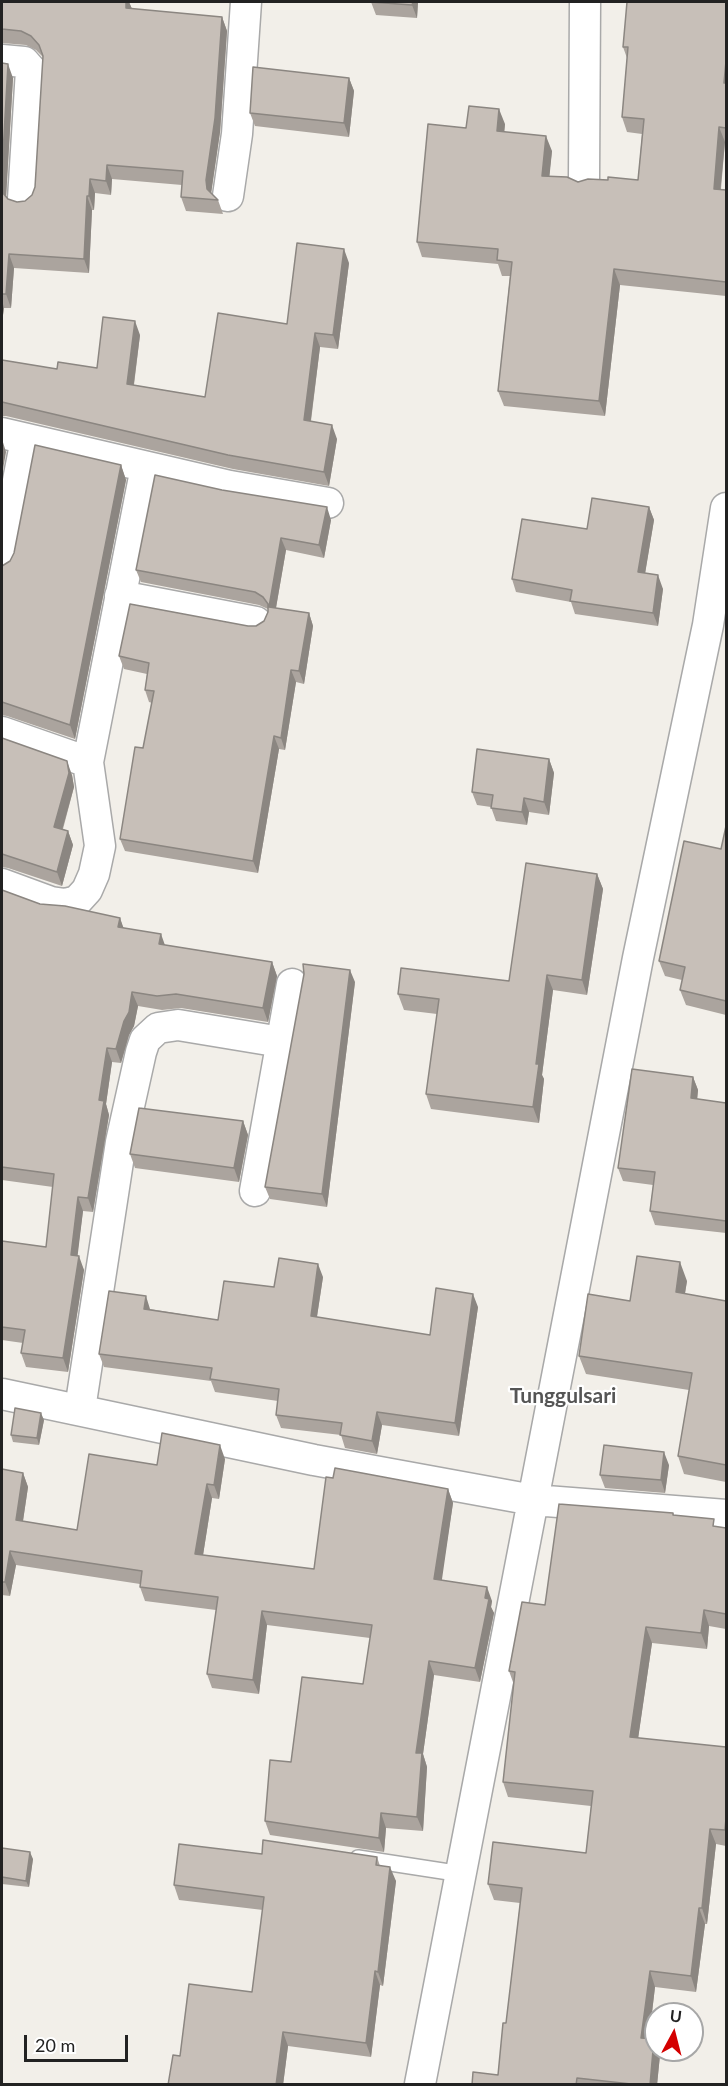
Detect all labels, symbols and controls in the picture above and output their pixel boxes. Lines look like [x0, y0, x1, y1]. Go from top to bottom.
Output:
district label: Tunggulsari [510, 1383, 616, 1409]
north arrow [644, 2002, 704, 2062]
text: U [669, 2005, 683, 2026]
scale bar [27, 2023, 130, 2061]
text: 20 m [35, 2034, 75, 2056]

